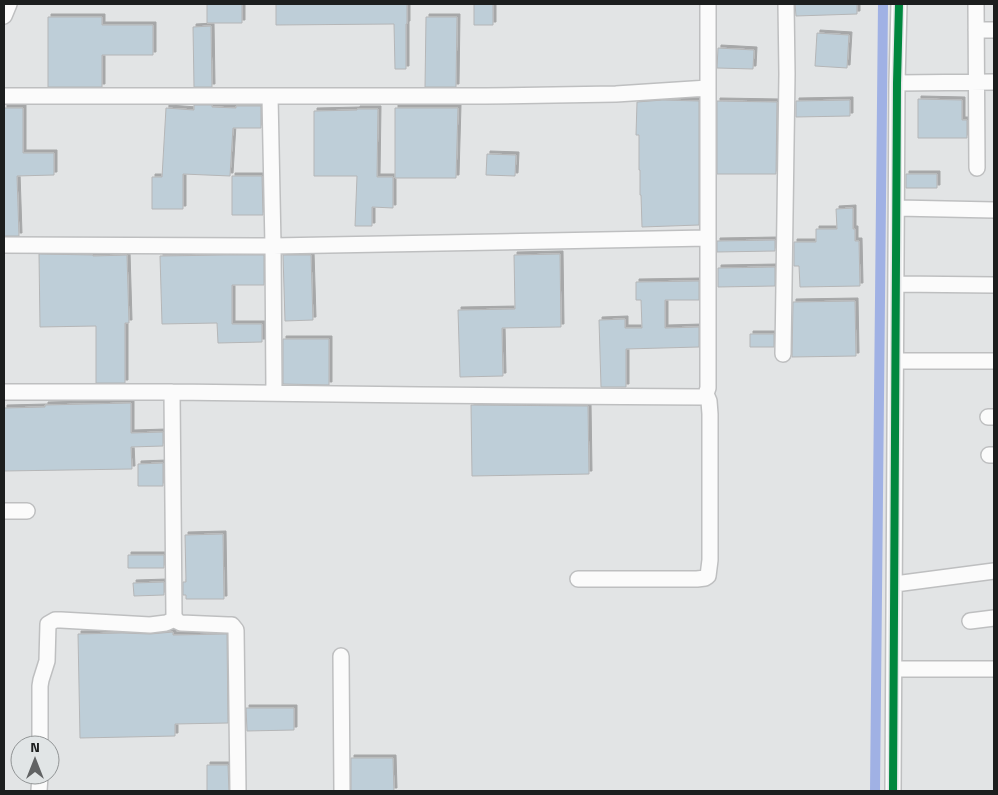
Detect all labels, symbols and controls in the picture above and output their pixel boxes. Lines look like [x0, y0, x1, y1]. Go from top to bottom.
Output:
north arrow [10, 735, 60, 785]
text: N [30, 736, 40, 757]

